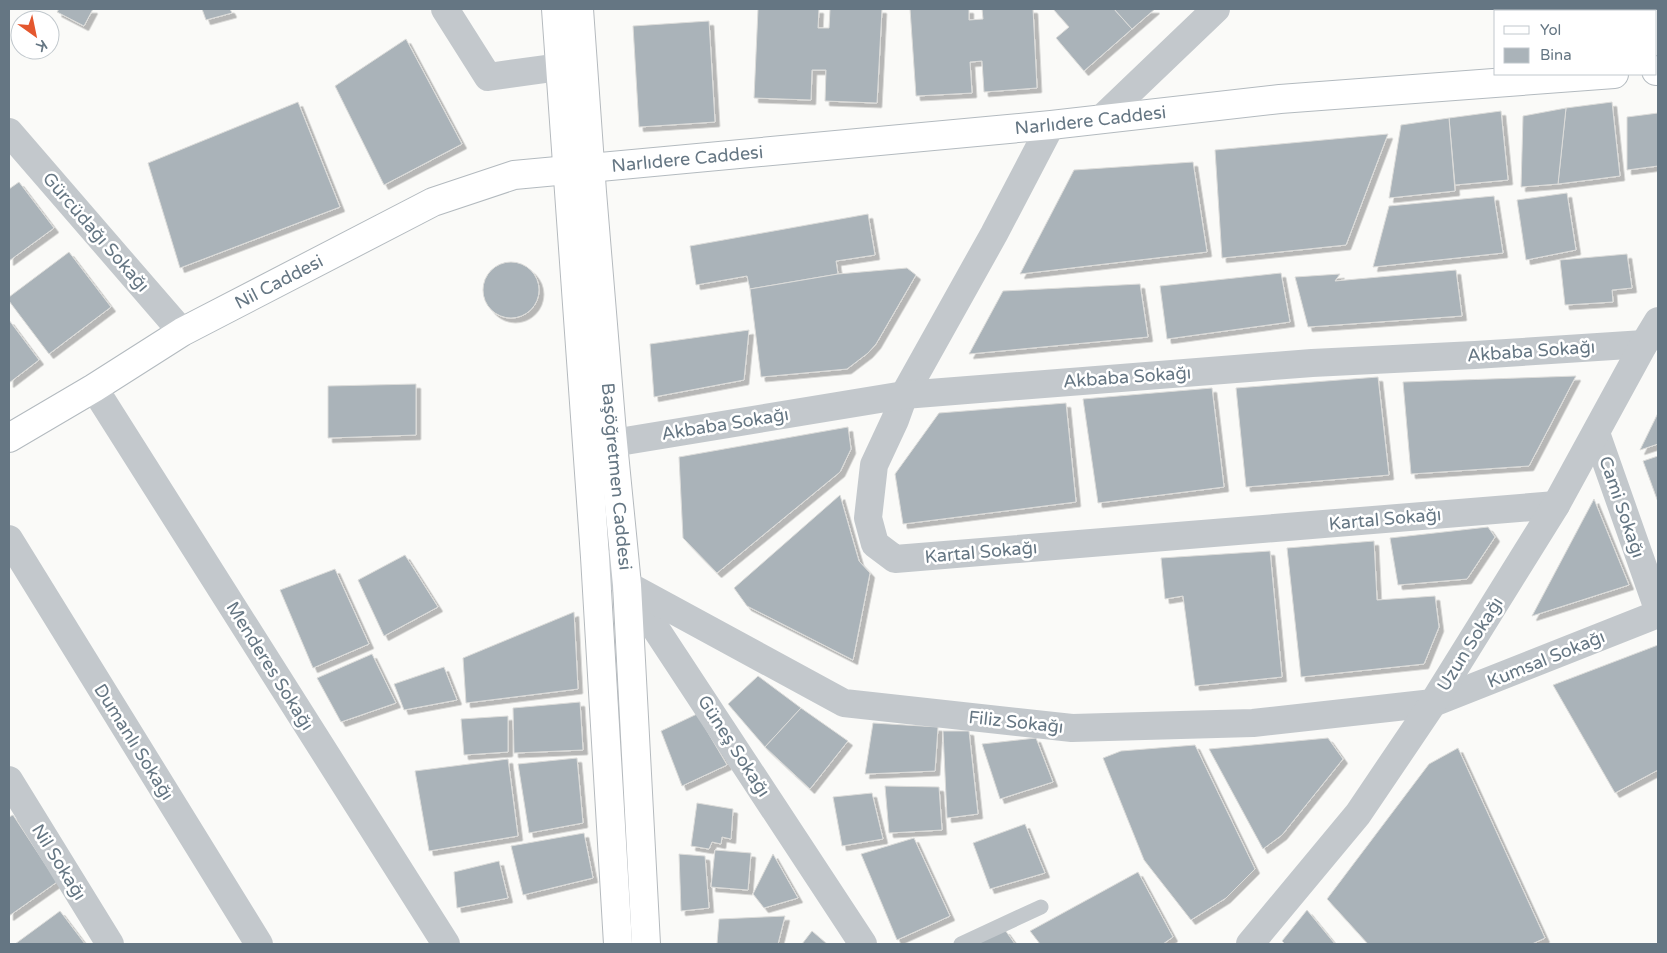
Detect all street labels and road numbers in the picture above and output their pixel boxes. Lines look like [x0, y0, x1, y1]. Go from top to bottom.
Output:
street label: Narlıdere Caddesi [1014, 101, 1167, 139]
street label: Narlıdere Caddesi [610, 141, 764, 177]
street label: Gürcüdağı Sokağı [38, 168, 154, 296]
street label: Nil Caddesi [231, 250, 327, 314]
street label: Akbaba Sokağı [1466, 336, 1596, 366]
street label: Akbaba Sokağı [1062, 362, 1192, 392]
street label: Başöğretmen Caddesi [597, 382, 636, 571]
street label: Akbaba Sokağı [660, 403, 790, 445]
street label: Cami Sokağı [1594, 453, 1650, 561]
street label: Kartal Sokağı [1328, 503, 1442, 535]
street label: Kartal Sokağı [924, 536, 1038, 568]
street label: Uzun Sokağı [1432, 593, 1508, 695]
street label: Menderes Sokağı [222, 598, 318, 734]
street label: Kumsal Sokağı [1484, 625, 1608, 693]
street label: Dumanlı Sokağı [89, 680, 179, 804]
street label: Güneş Sokağı [693, 691, 775, 801]
street label: Filiz Sokağı [967, 706, 1065, 738]
street label: Nil Sokağı [27, 820, 91, 904]

